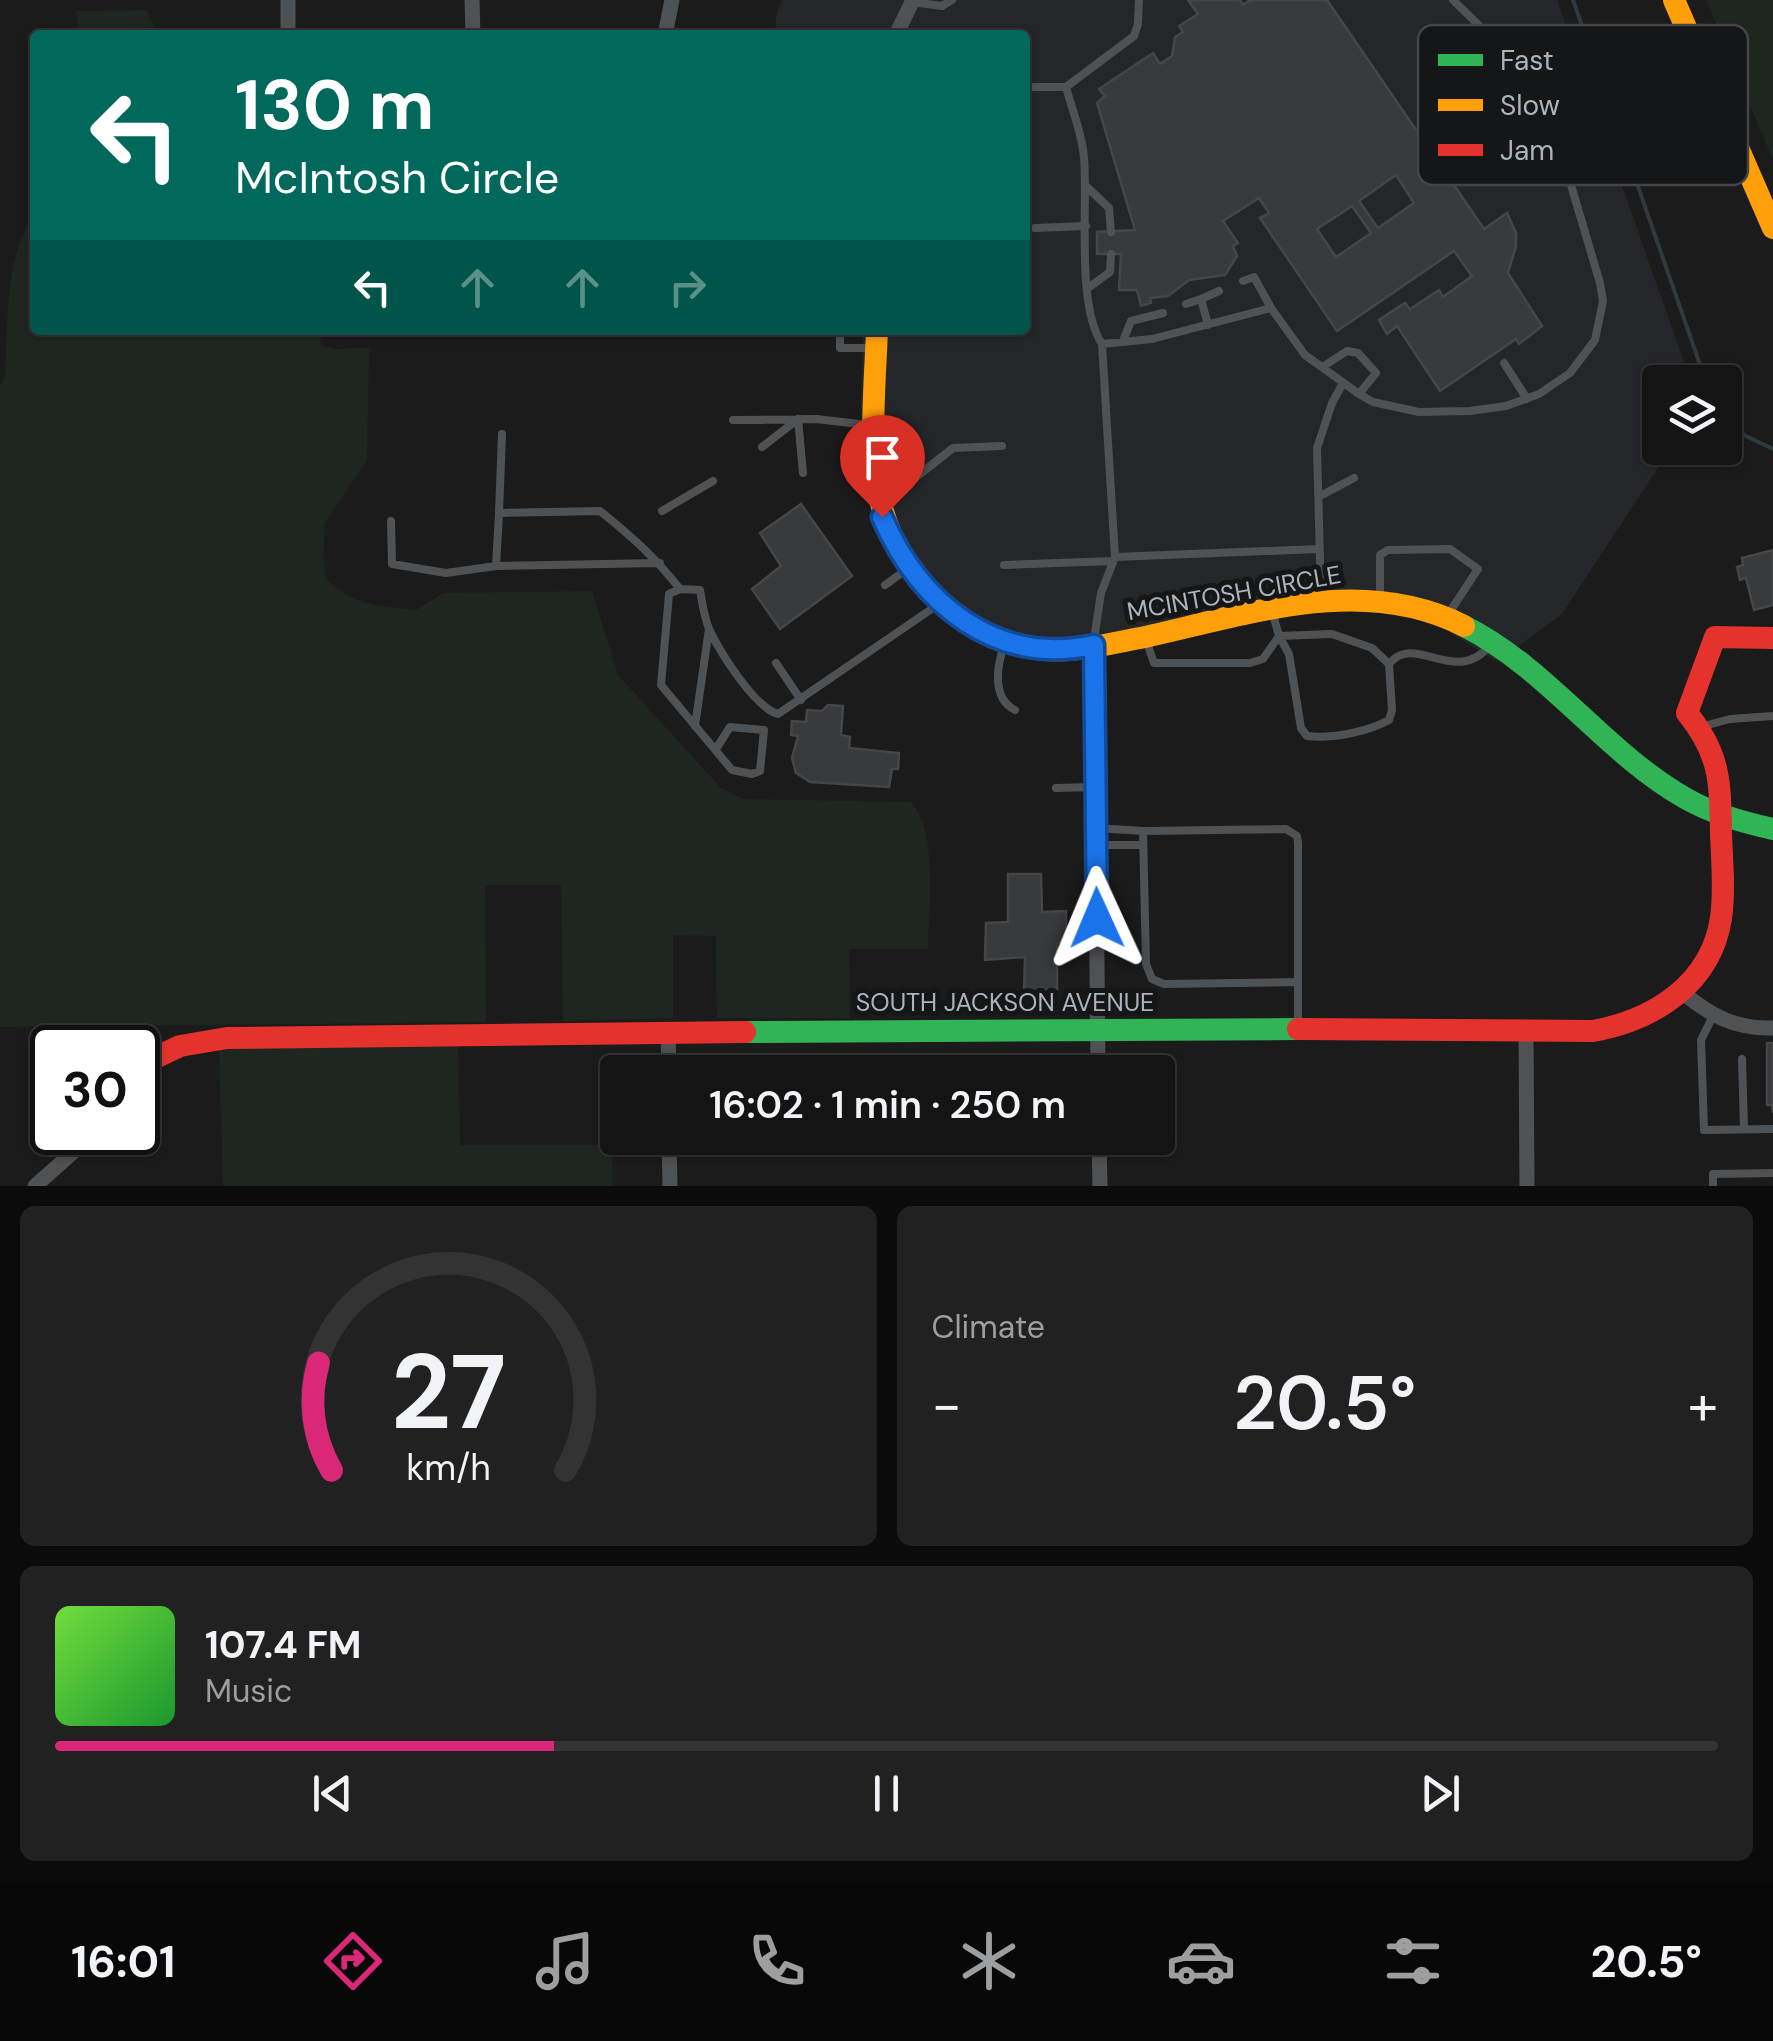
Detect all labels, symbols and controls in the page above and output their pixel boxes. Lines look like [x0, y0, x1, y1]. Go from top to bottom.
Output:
legend [1418, 25, 1748, 185]
text: Fast [1500, 42, 1554, 79]
text: 130 m [235, 60, 434, 151]
icon: left [70, 70, 200, 200]
text: Slow [1500, 87, 1560, 124]
text: Jam [1500, 132, 1554, 169]
text: McIntosh Circle [235, 148, 559, 207]
icon: left [345, 260, 400, 315]
icon: ahead [450, 260, 505, 315]
icon: ahead [555, 260, 610, 315]
icon: right [660, 260, 715, 315]
map controls [1642, 365, 1742, 465]
button: layers [1642, 365, 1742, 465]
pin [840, 415, 925, 518]
icon: arrive [855, 430, 910, 485]
street label: MCINTOSH CIRCLE [1124, 558, 1344, 628]
position arrow [1045, 866, 1149, 970]
street label: SOUTH JACKSON AVENUE [856, 986, 1154, 1019]
speed limit sign: 30 [30, 1025, 160, 1155]
text: 16:02 · 1 min · 250 m [709, 1080, 1066, 1130]
text: Climate [932, 1306, 1045, 1348]
text: 27 [391, 1325, 506, 1460]
text: 20.5° [1233, 1355, 1416, 1452]
text: − [932, 1369, 962, 1441]
text: + [1688, 1369, 1718, 1441]
text: km/h [406, 1445, 490, 1491]
text: 107.4 FM [205, 1620, 362, 1670]
text: Music [205, 1670, 292, 1712]
icon: previous [305, 1766, 360, 1821]
icon: pause [859, 1766, 914, 1821]
icon: next [1413, 1766, 1468, 1821]
icon: directions [318, 1926, 388, 1996]
icon: music [530, 1926, 600, 1996]
icon: phone [742, 1926, 812, 1996]
icon: climate [954, 1926, 1024, 1996]
icon: car [1166, 1926, 1236, 1996]
icon: filters [1378, 1926, 1448, 1996]
text: 16:01 [71, 1932, 175, 1991]
text: 20.5° [1591, 1932, 1702, 1991]

